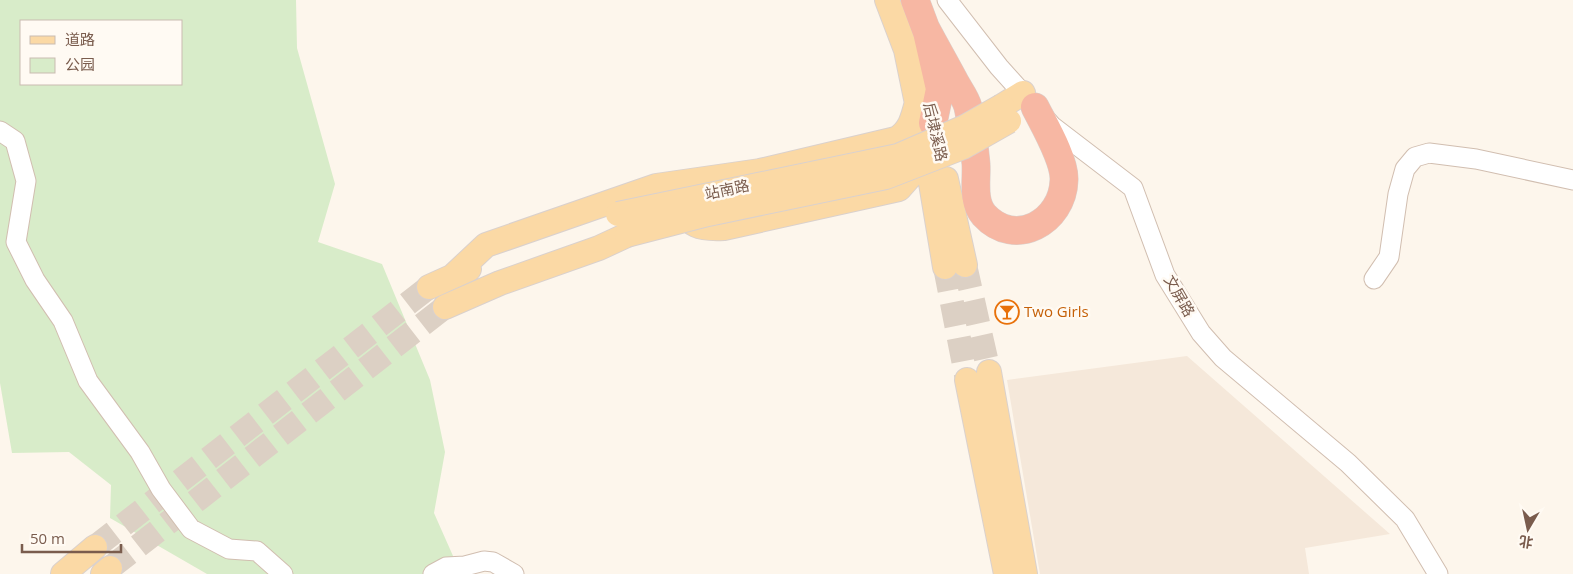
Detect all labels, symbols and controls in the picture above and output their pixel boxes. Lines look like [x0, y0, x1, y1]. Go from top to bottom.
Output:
legend [20, 20, 182, 85]
text: 道路 [65, 29, 95, 49]
text: 公园 [65, 54, 95, 74]
street label: 后埭溪路 [919, 100, 952, 163]
street label: 站南路 [703, 175, 751, 203]
street label: 文屏路 [1160, 271, 1200, 320]
bar icon: Two Girls [994, 299, 1020, 325]
place label: Two Girls [1024, 301, 1089, 321]
north arrow [1503, 504, 1553, 554]
scale bar [22, 522, 121, 554]
text: 50 m [30, 528, 65, 548]
text: 北 [1517, 532, 1534, 553]

